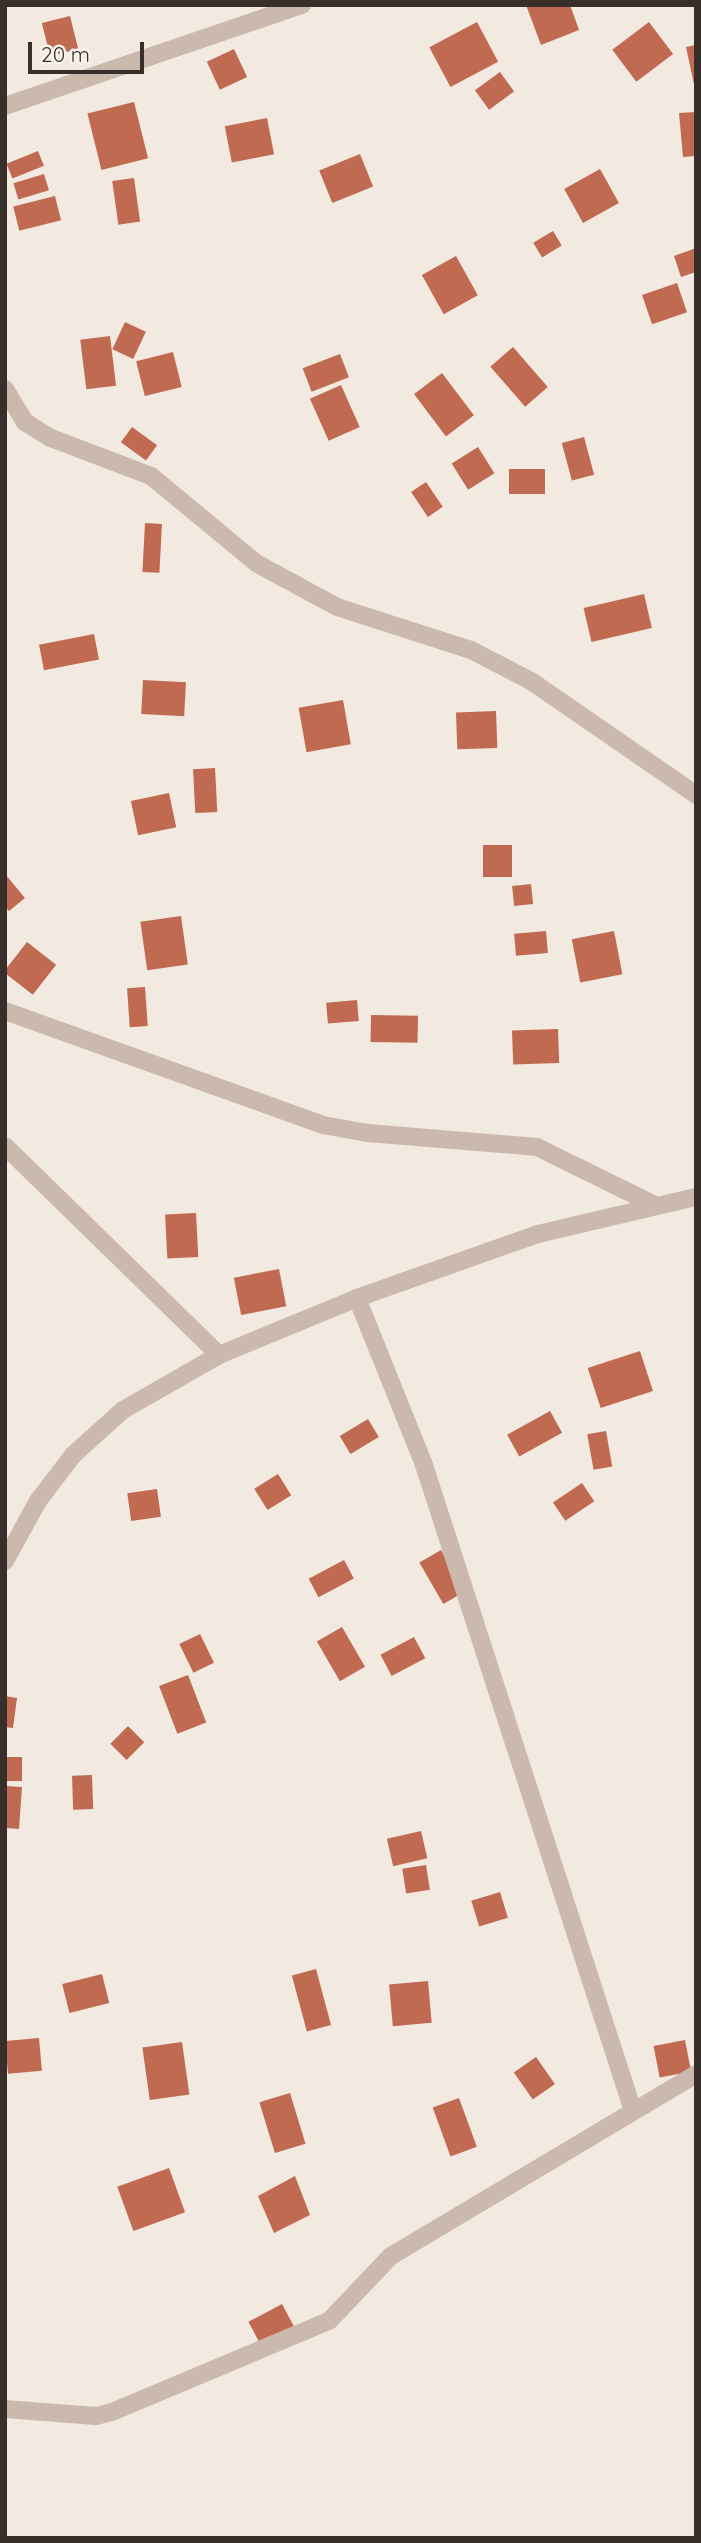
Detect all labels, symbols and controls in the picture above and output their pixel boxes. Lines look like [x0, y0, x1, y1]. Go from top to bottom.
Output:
scale bar [32, 28, 147, 72]
text: 20 m [41, 41, 90, 67]

